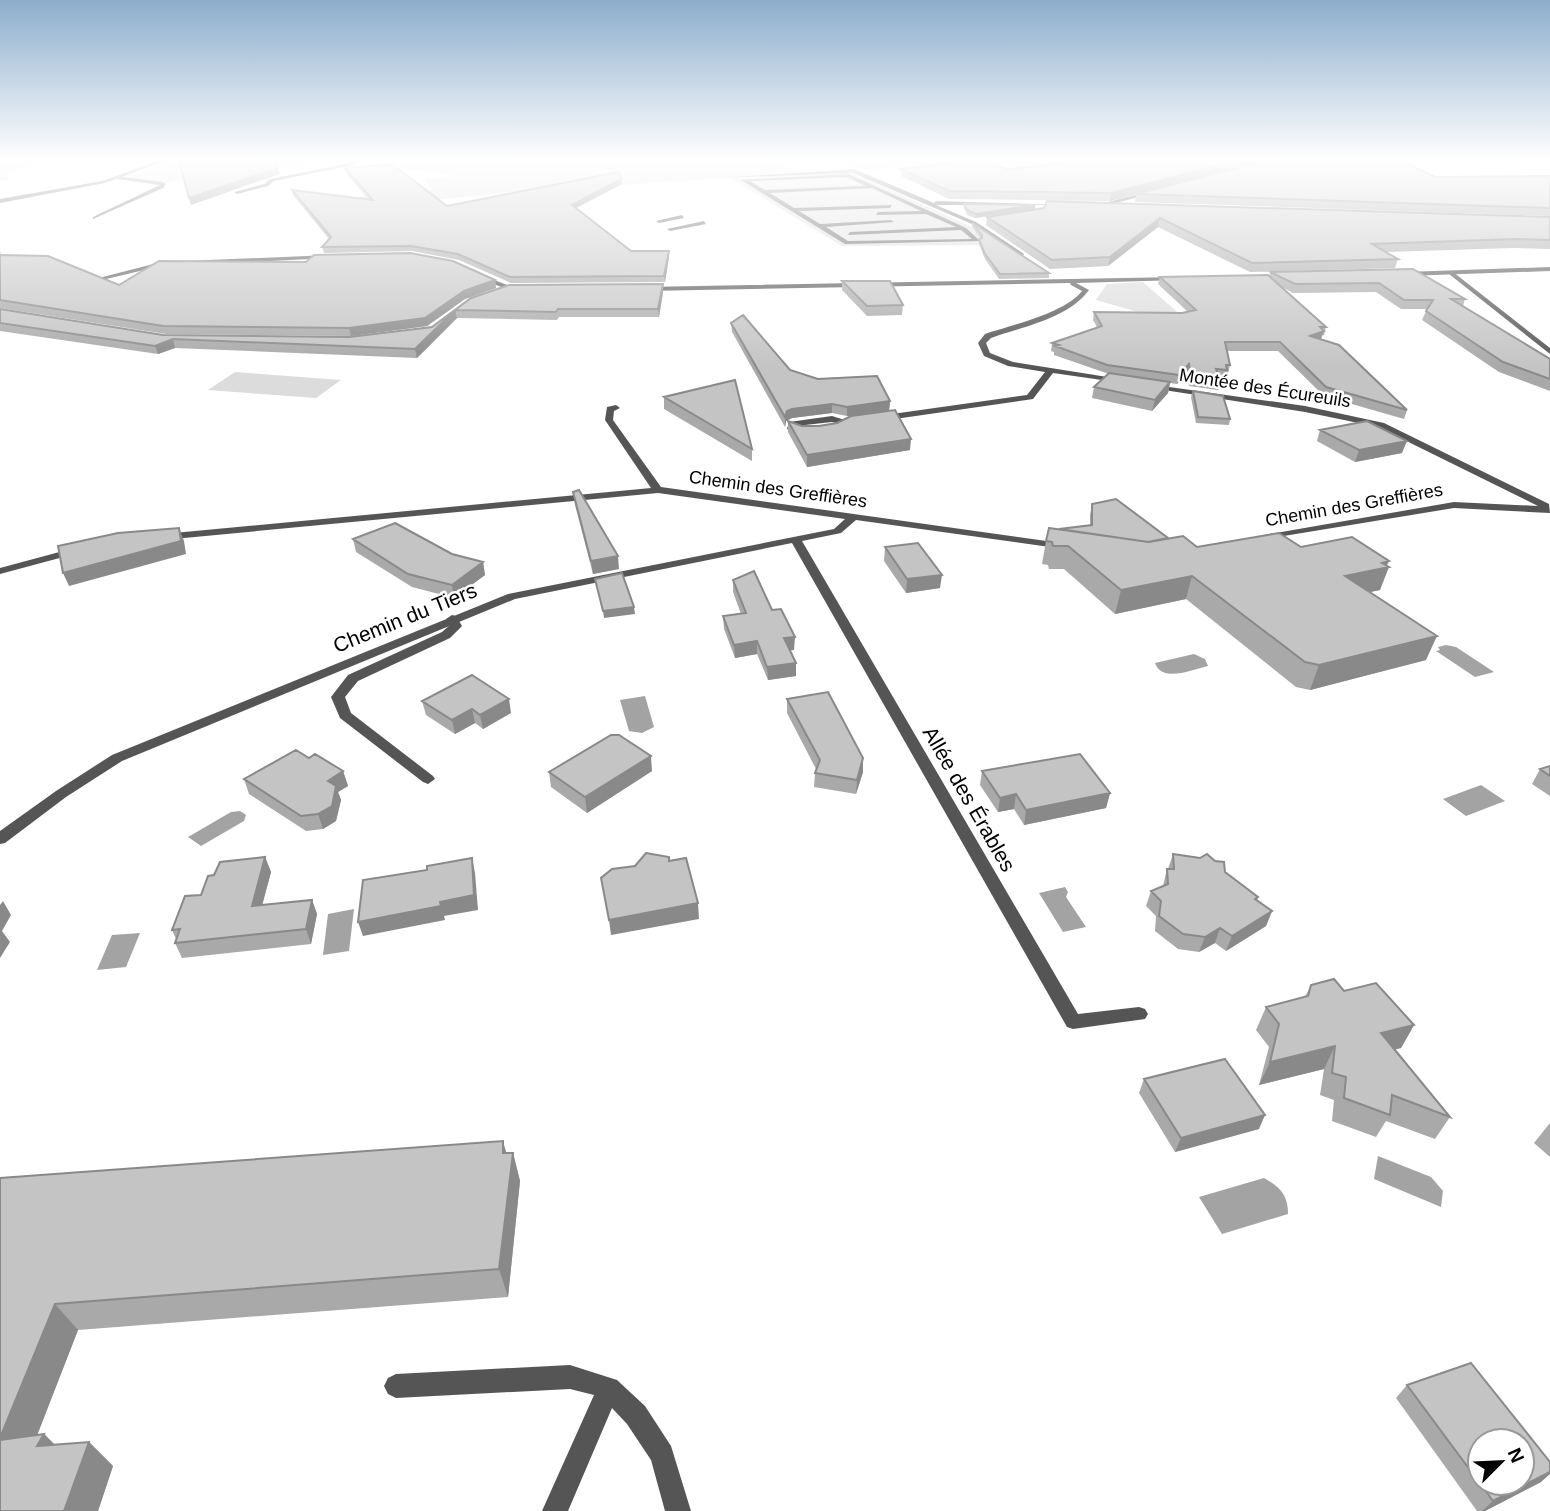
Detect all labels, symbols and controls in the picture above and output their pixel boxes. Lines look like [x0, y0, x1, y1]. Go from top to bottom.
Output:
street label: Montée des Écureuils [1178, 365, 1352, 411]
street label: Chemin des Greffières [688, 467, 868, 511]
street label: Chemin des Greffières [1264, 480, 1444, 530]
street label: Chemin du Tiers [330, 578, 480, 657]
street label: Allée des Érables [919, 722, 1020, 875]
north arrow [1466, 1427, 1536, 1497]
text: N [1504, 1445, 1528, 1466]

